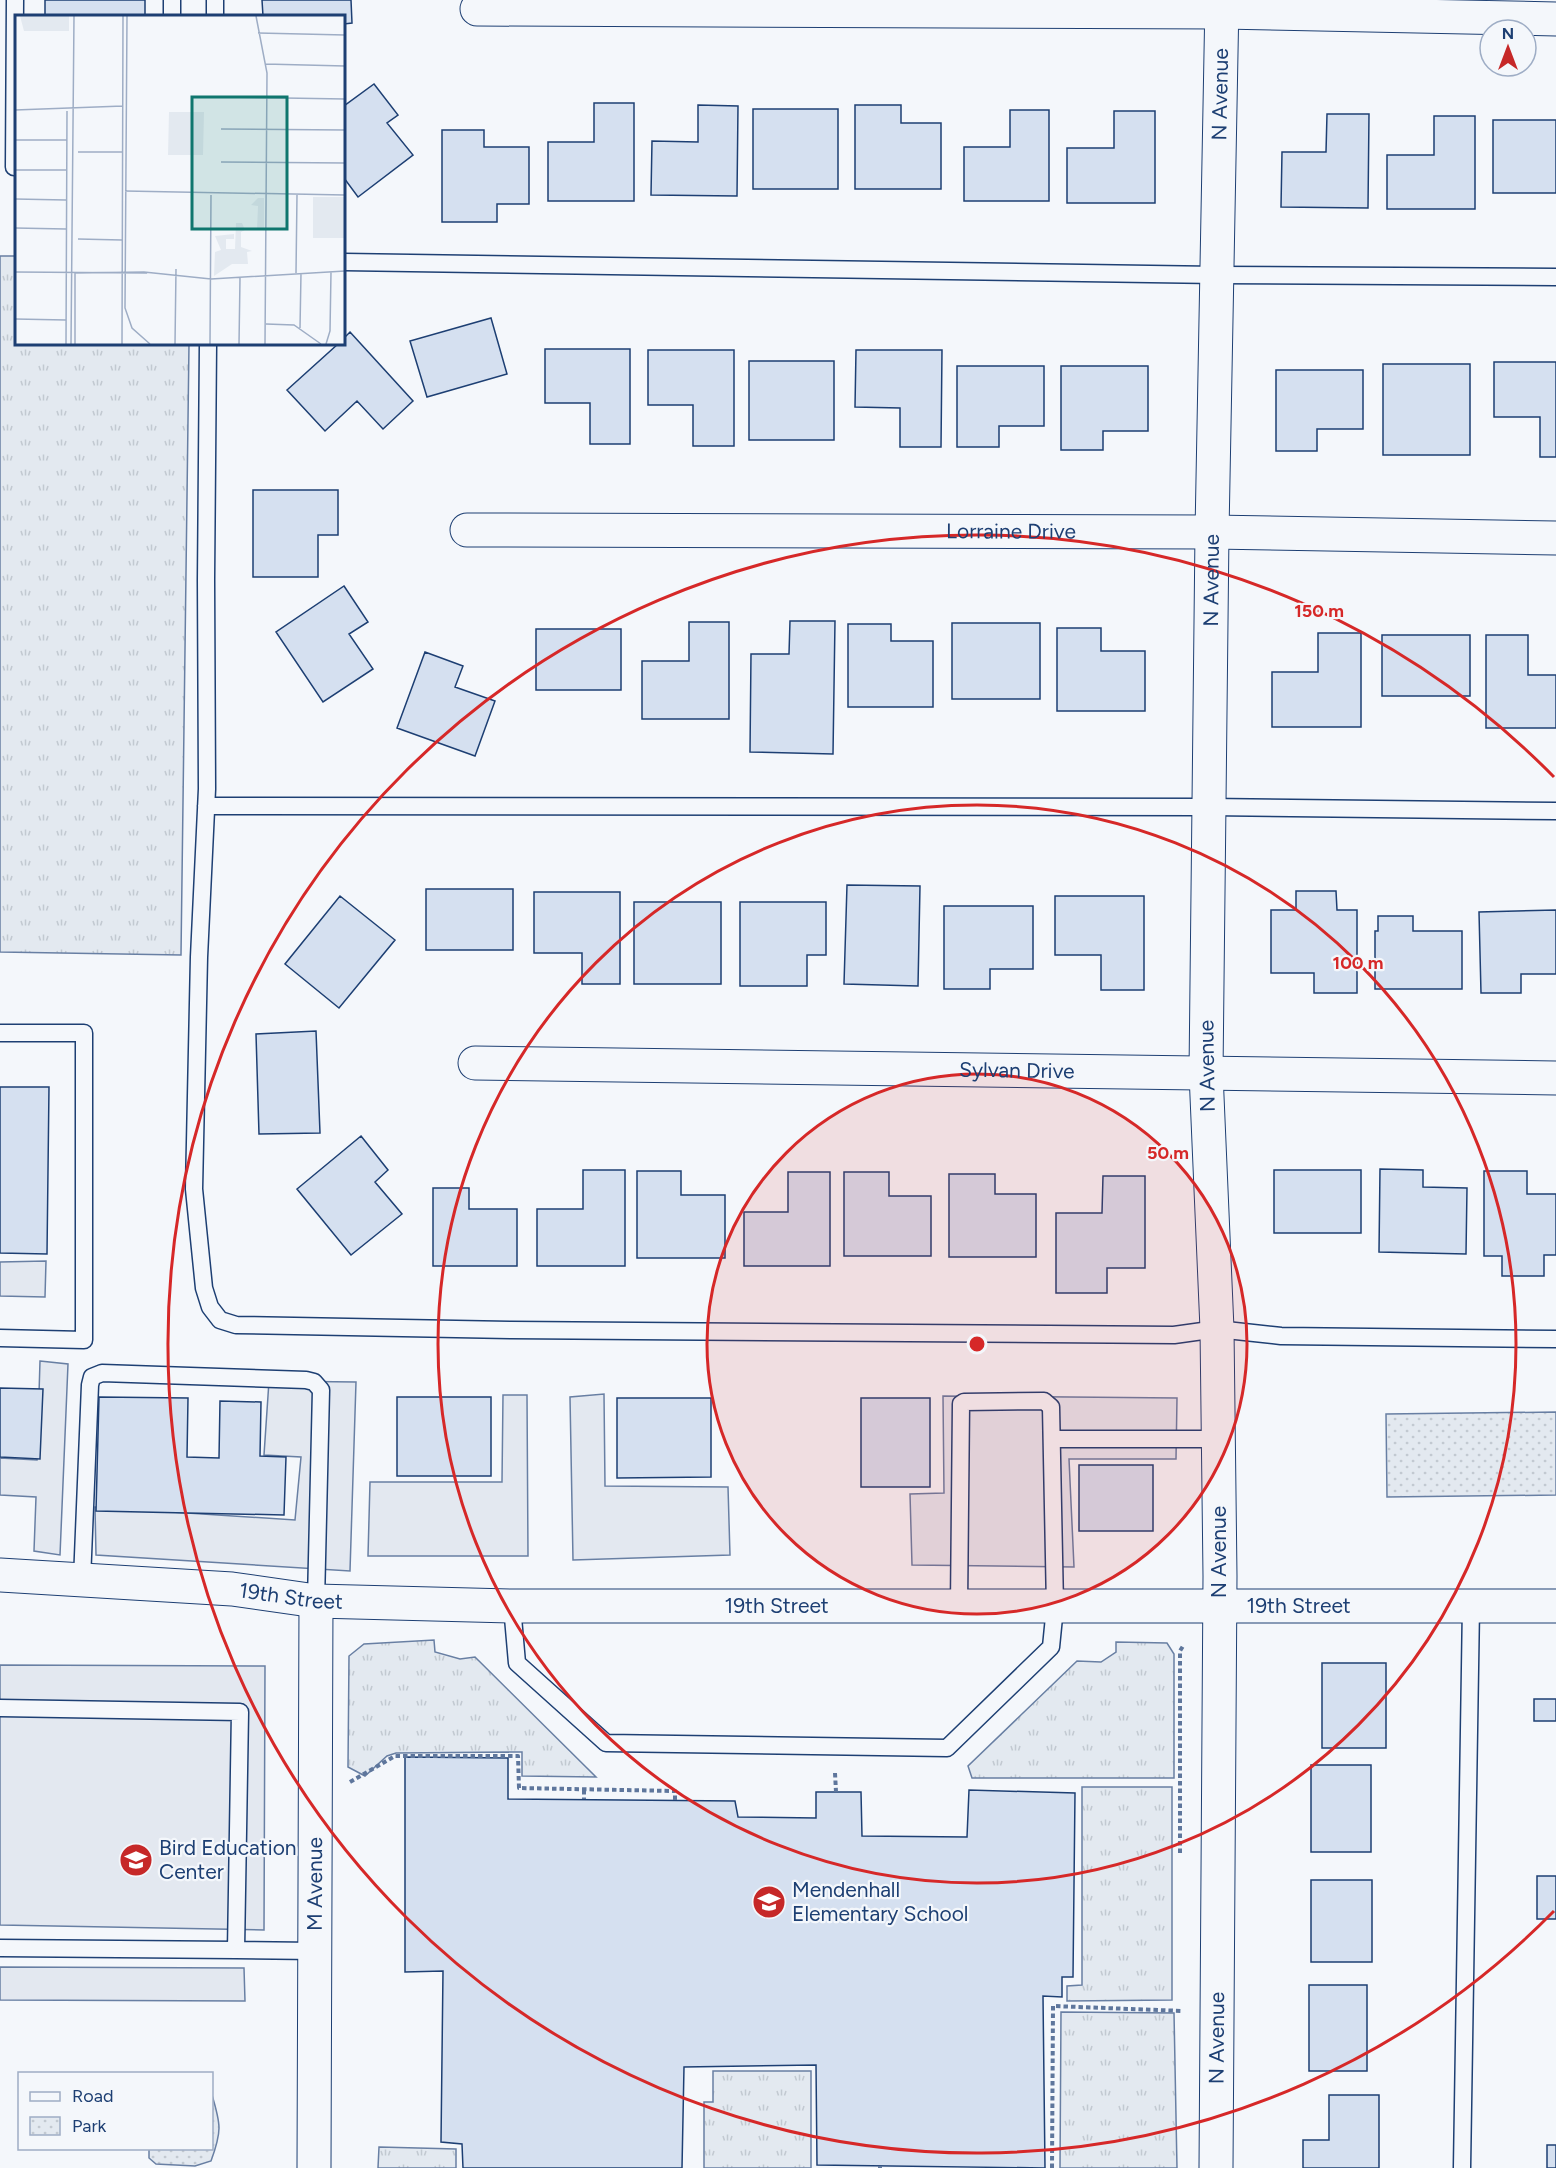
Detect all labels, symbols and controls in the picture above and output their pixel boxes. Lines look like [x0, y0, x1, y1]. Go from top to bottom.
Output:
inset map [15, 15, 345, 345]
north arrow [1478, 18, 1538, 78]
text: N [1502, 24, 1514, 43]
street label: N Avenue [1206, 48, 1233, 141]
street label: Lorraine Drive [946, 518, 1076, 544]
street label: N Avenue [1198, 534, 1224, 627]
text: 150 m [1294, 600, 1344, 622]
text: 100 m [1333, 952, 1383, 974]
street label: N Avenue [1193, 1020, 1220, 1112]
street label: Sylvan Drive [959, 1057, 1075, 1083]
text: 50 m [1147, 1142, 1189, 1164]
centre of rings [967, 1334, 987, 1354]
street label: N Avenue [1206, 1506, 1231, 1598]
street label: 19th Street [238, 1577, 343, 1614]
street label: 19th Street [725, 1593, 829, 1618]
street label: 19th Street [1247, 1593, 1351, 1618]
place label: Bird Education Center [159, 1835, 297, 1884]
street label: M Avenue [302, 1837, 327, 1931]
school or university icon: Bird Education Center [118, 1842, 154, 1878]
place label: Mendenhall Elementary School [792, 1877, 968, 1926]
school or university icon: Mendenhall Elementary School [751, 1884, 787, 1920]
street label: N Avenue [1204, 1992, 1229, 2084]
legend [18, 2072, 213, 2150]
text: Road [72, 2085, 113, 2107]
text: Park [72, 2115, 107, 2137]

